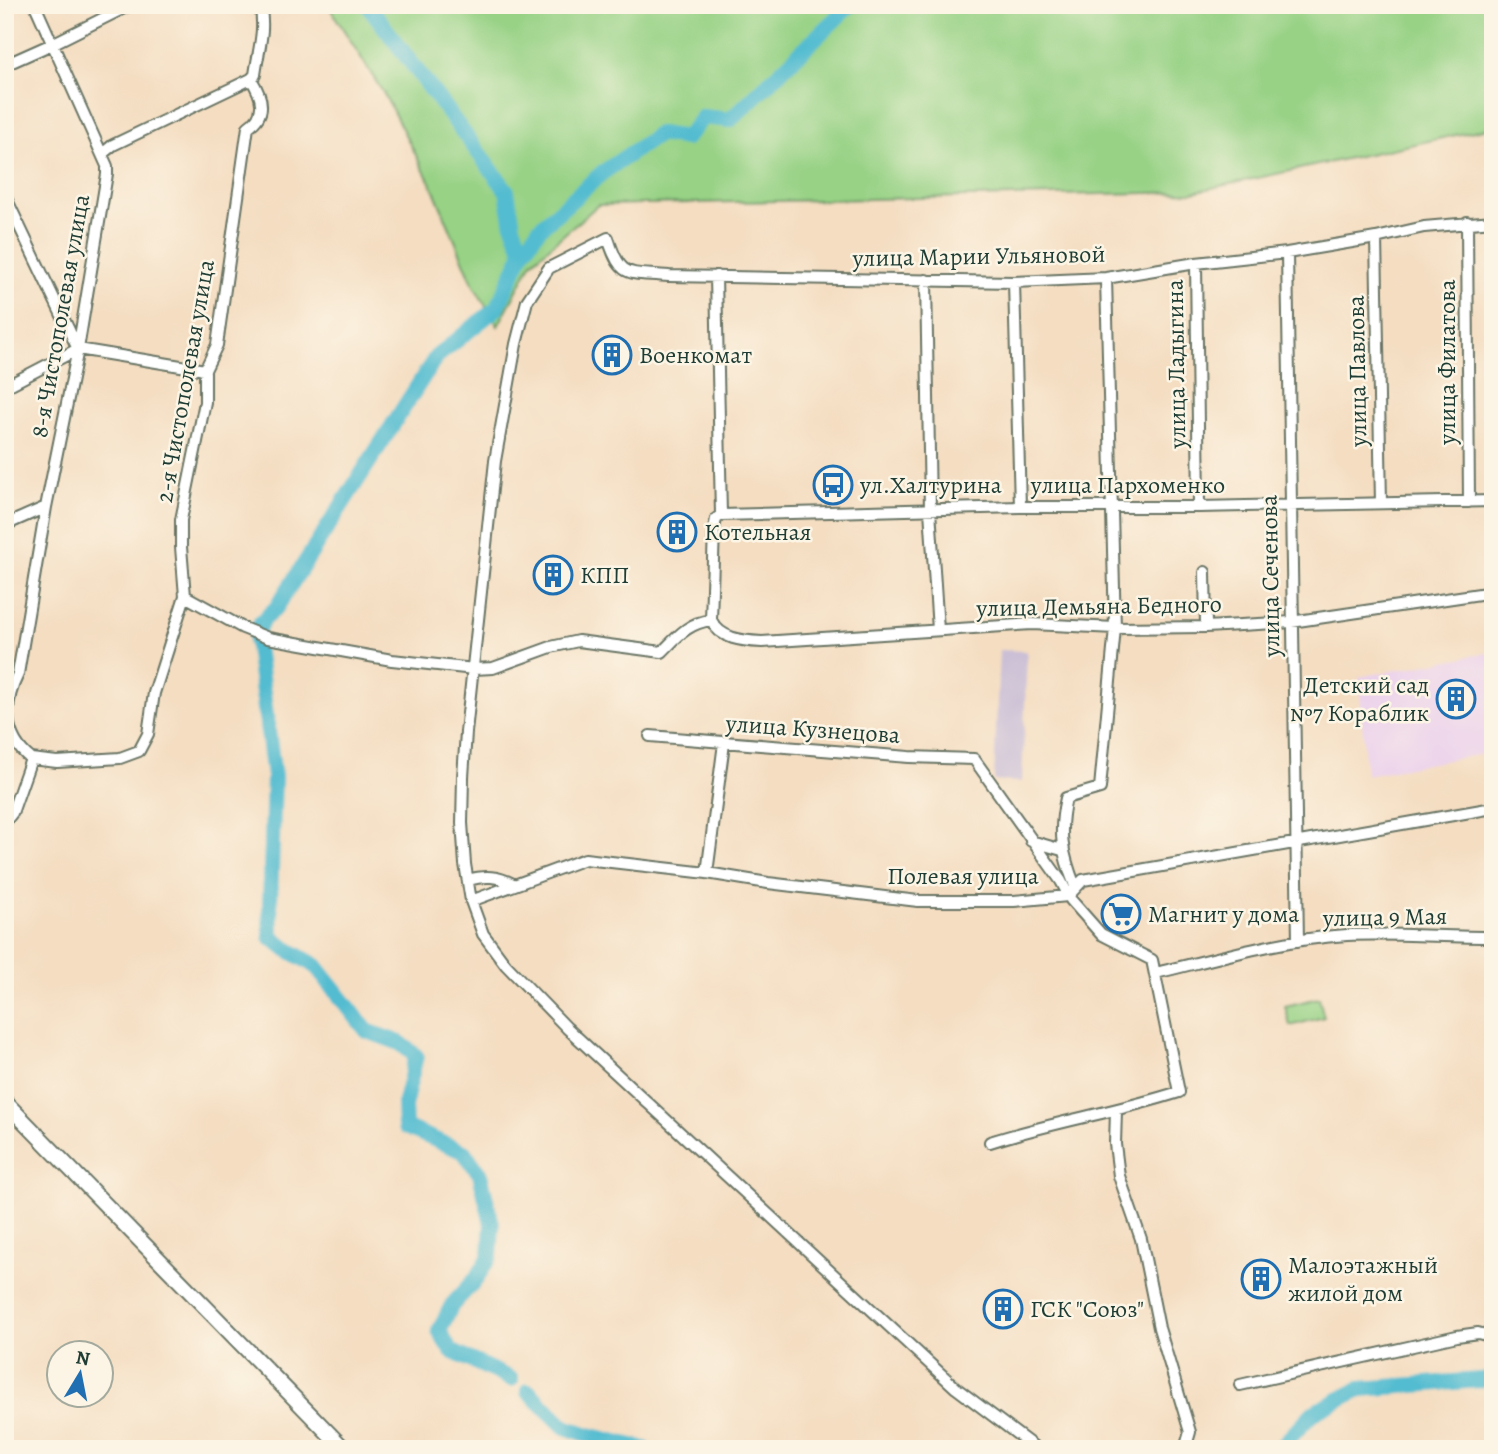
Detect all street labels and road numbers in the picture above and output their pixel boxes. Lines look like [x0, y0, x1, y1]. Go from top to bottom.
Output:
street label: 8-я Чистополевая улица [23, 192, 97, 440]
street label: улица Марии Ульяновой [851, 238, 1106, 274]
street label: 2-я Чистополевая улица [148, 257, 222, 505]
street label: улица Ладыгина [1159, 279, 1193, 450]
street label: улица Филатова [1431, 279, 1463, 446]
street label: улица Павлова [1340, 295, 1374, 448]
street label: улица Пархоменко [1030, 469, 1225, 501]
street label: улица Сеченова [1253, 494, 1287, 659]
street label: улица Демьяна Бедного [975, 588, 1222, 624]
street label: улица Кузнецова [724, 707, 901, 751]
street label: Полевая улица [887, 860, 1039, 892]
street label: улица 9 Мая [1322, 900, 1447, 934]

